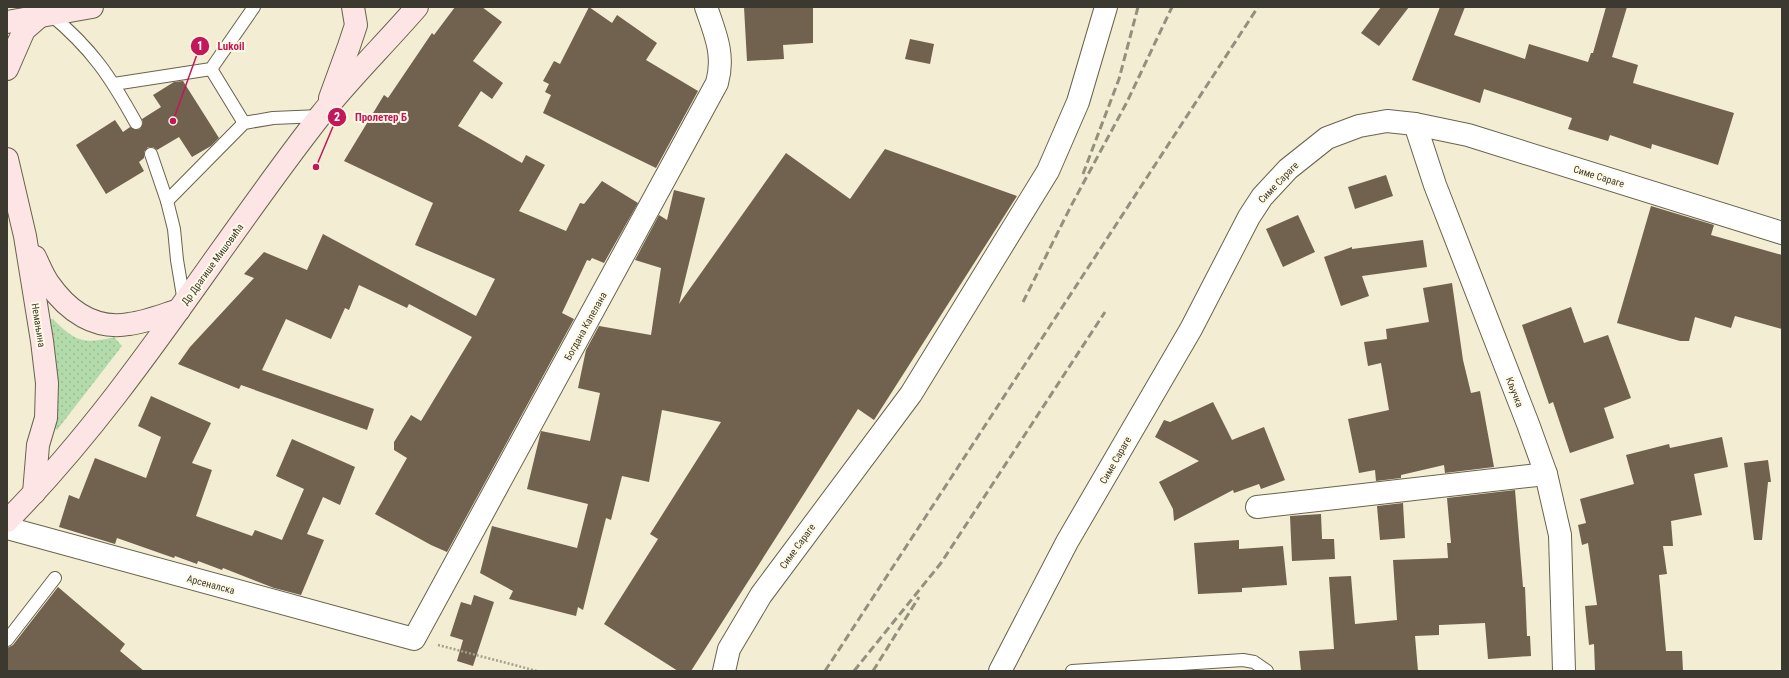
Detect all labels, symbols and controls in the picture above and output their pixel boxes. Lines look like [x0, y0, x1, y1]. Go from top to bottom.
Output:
callout: Lukoil [190, 35, 253, 58]
text: 1 [197, 39, 203, 53]
text: Lukoil [218, 40, 245, 53]
callout: Пролетер Б [327, 105, 415, 128]
text: 2 [334, 110, 340, 124]
text: Пролетер Б [355, 111, 407, 124]
street label: Симе Сараге [1256, 159, 1301, 205]
street label: Симе Сараге [1572, 164, 1626, 190]
street label: Др Драгише Мишовића [179, 221, 246, 307]
street label: Богдана Капелана [562, 290, 609, 362]
street label: Немањина [30, 302, 47, 348]
street label: Кључка [1504, 376, 1525, 409]
street label: Симе Сараге [1097, 434, 1134, 486]
street label: Симе Сараге [777, 521, 818, 571]
street label: Арсеналска [186, 573, 236, 596]

